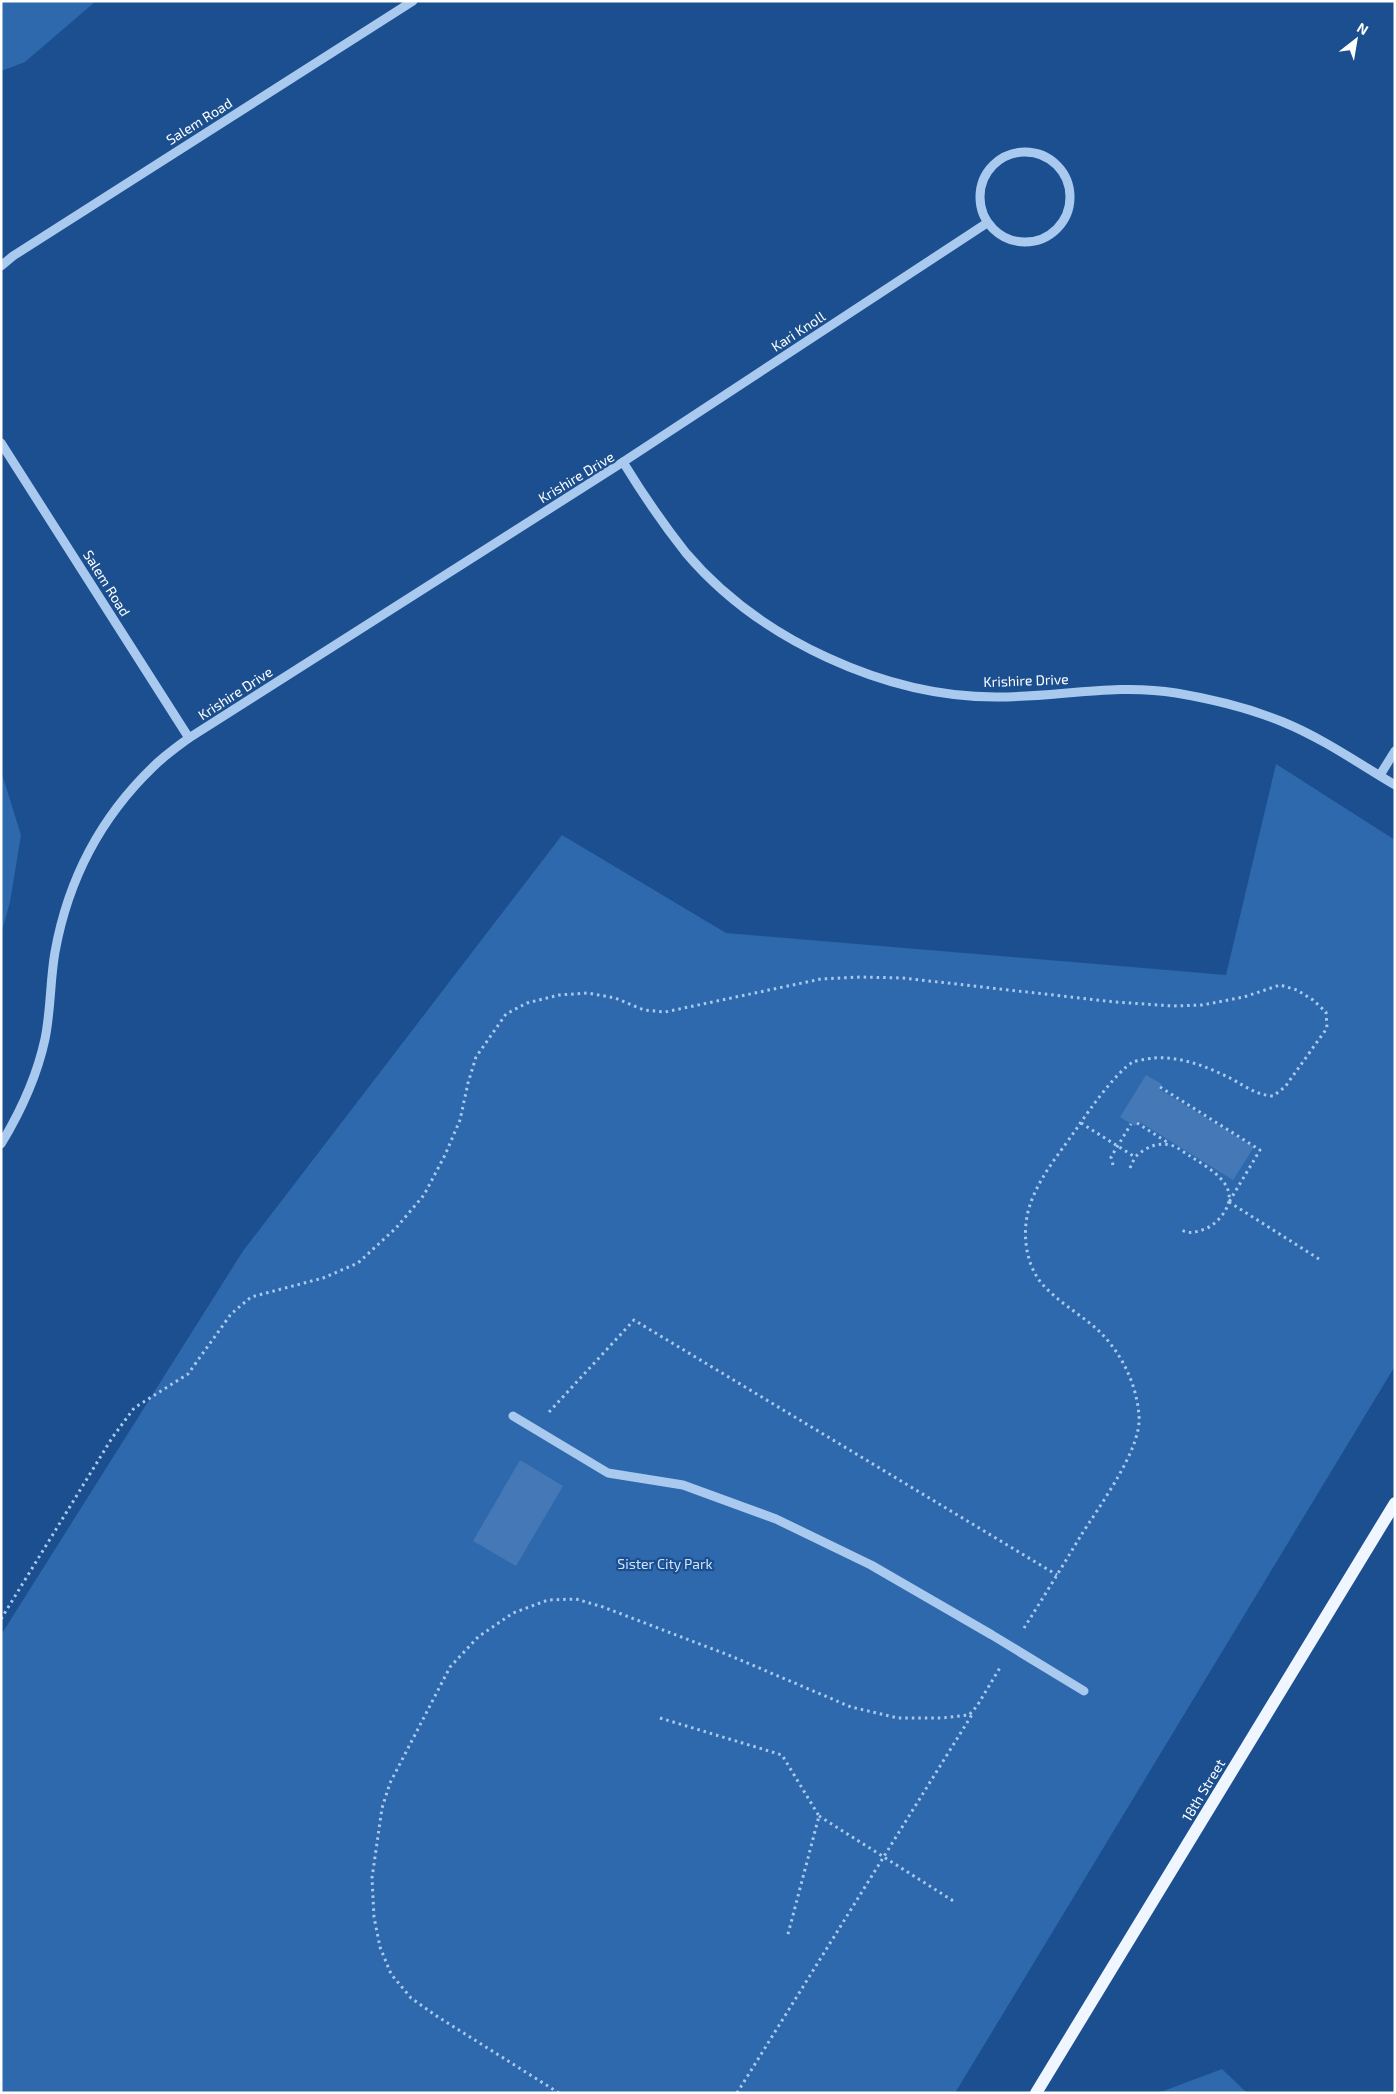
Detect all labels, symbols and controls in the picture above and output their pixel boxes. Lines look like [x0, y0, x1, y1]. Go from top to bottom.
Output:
north arrow [1331, 15, 1381, 65]
text: N [1354, 19, 1372, 38]
street label: Salem Road [163, 94, 235, 148]
street label: Kari Knoll [768, 307, 829, 355]
street label: Krishire Drive [535, 448, 617, 506]
street label: Salem Road [80, 547, 134, 619]
street label: Krishire Drive [195, 663, 275, 723]
street label: Krishire Drive [983, 670, 1069, 690]
park label: Sister City Park [617, 1555, 713, 1572]
street label: 18th Street [1178, 1756, 1228, 1824]

